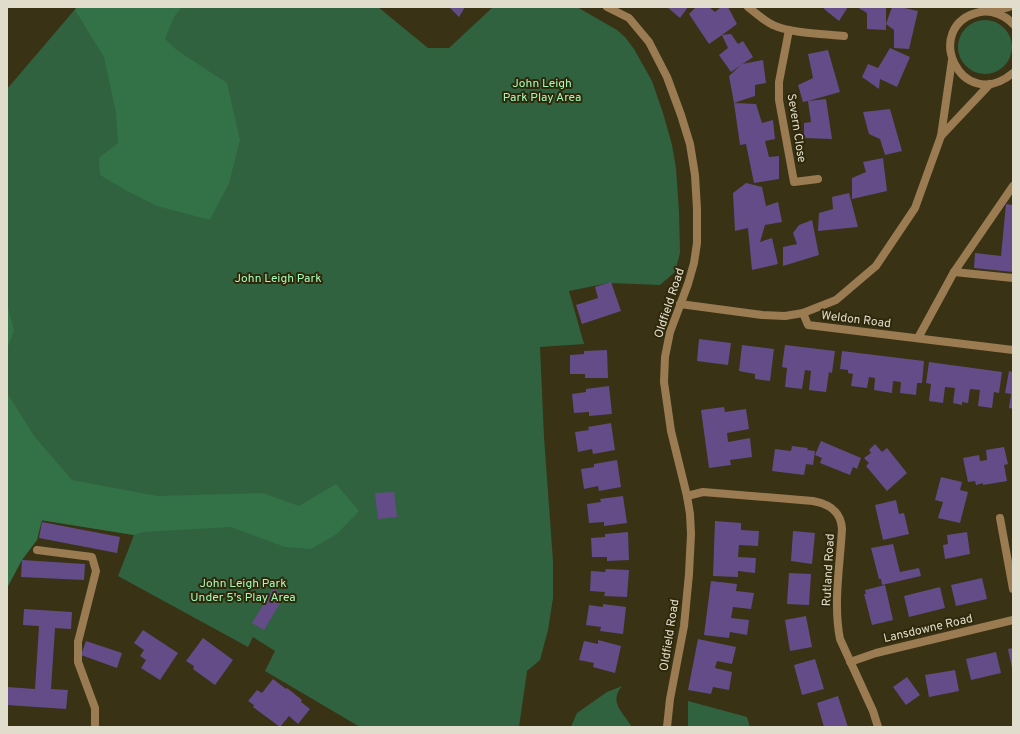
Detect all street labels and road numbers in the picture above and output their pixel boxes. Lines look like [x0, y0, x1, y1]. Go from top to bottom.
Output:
street label: Severn Close [783, 93, 809, 164]
street label: Oldfield Road [651, 266, 689, 340]
street label: Weldon Road [820, 308, 892, 332]
street label: Rutland Road [819, 533, 839, 607]
street label: Oldfield Road [656, 598, 684, 672]
street label: Lansdowne Road [882, 611, 975, 647]

